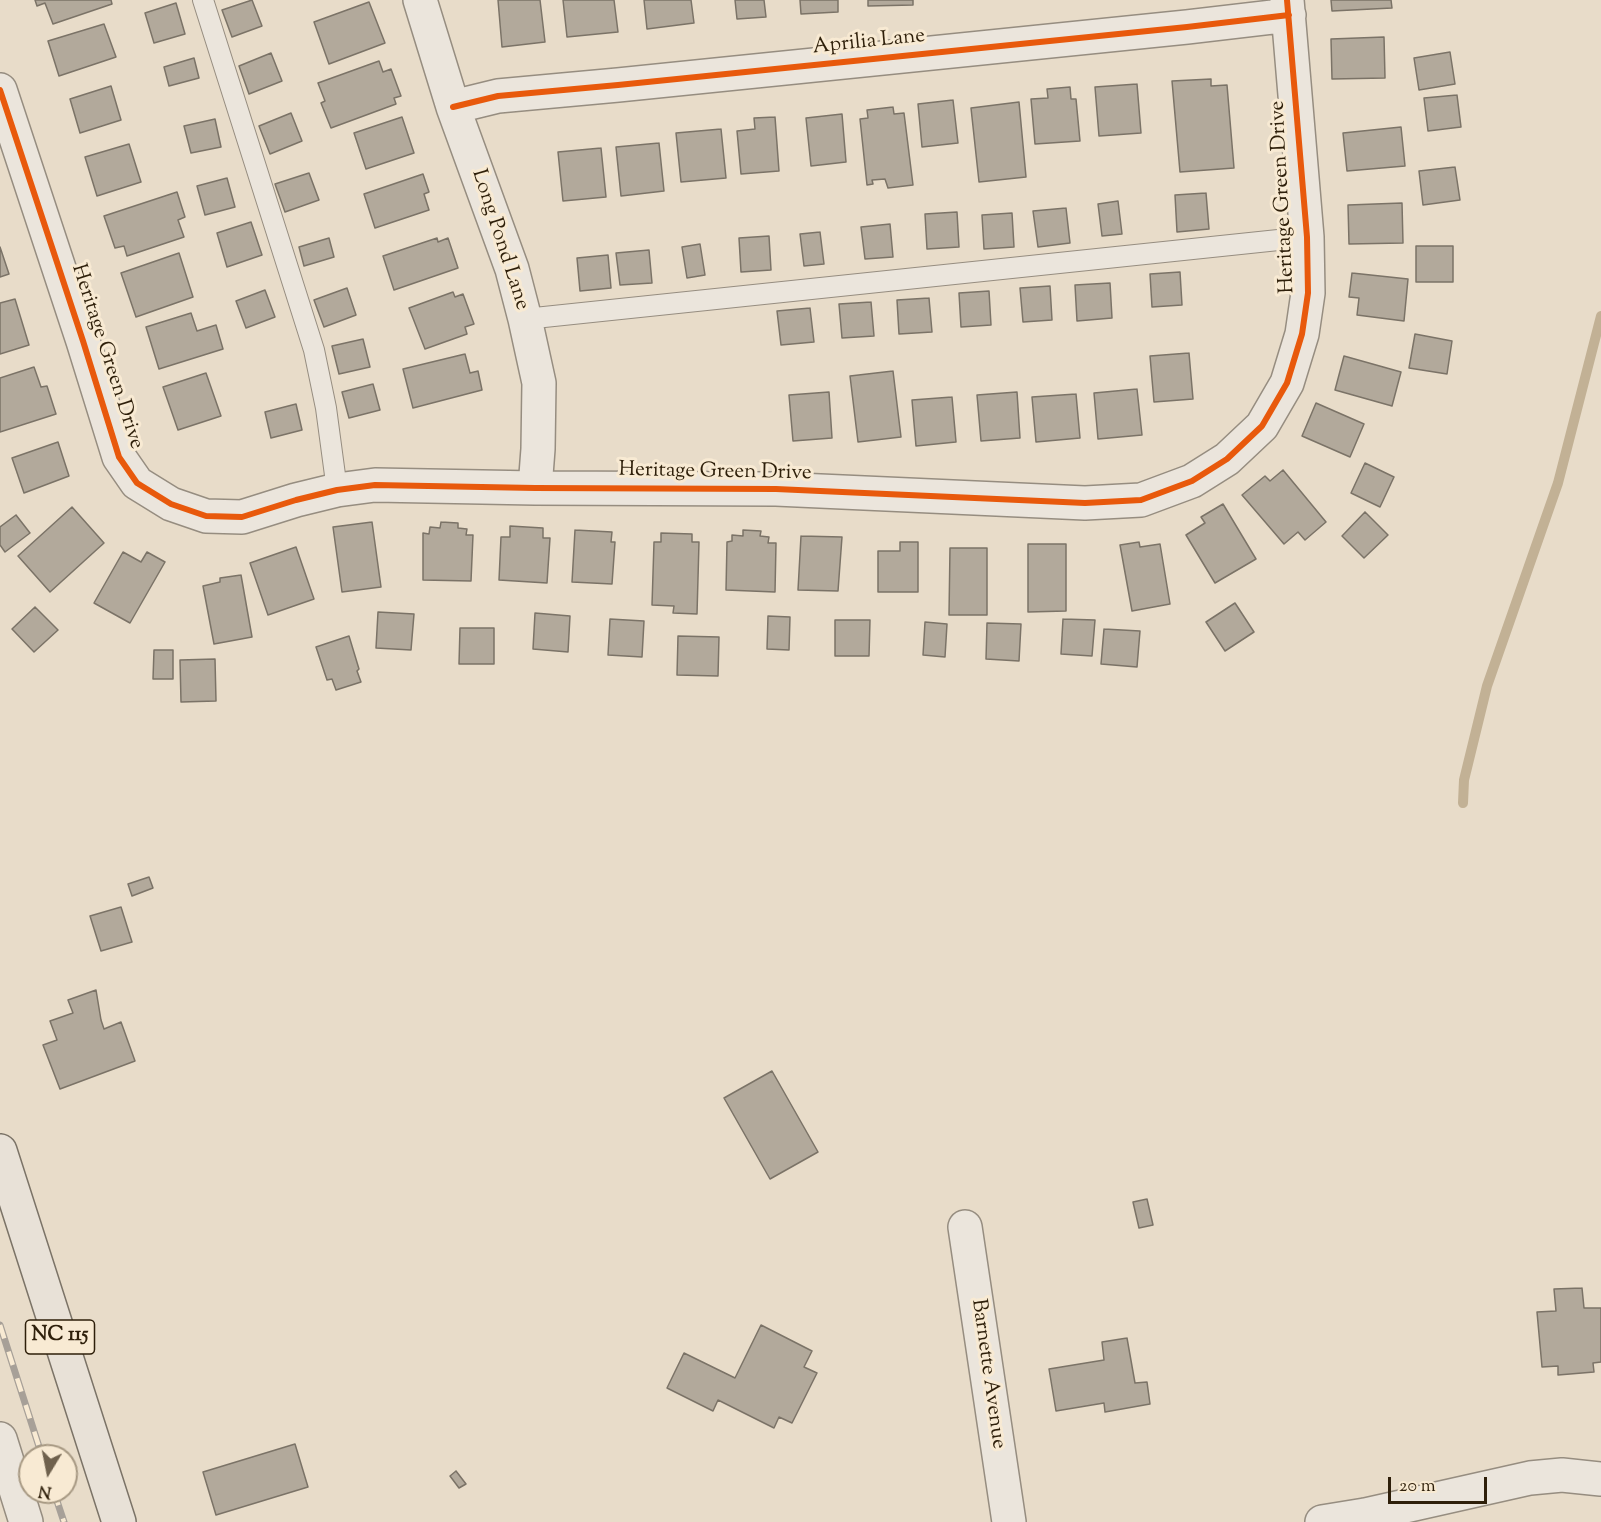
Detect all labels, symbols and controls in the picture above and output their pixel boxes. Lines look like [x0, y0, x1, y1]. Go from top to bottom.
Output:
street label: Aprilia Lane [812, 25, 926, 61]
street label: Heritage Green Drive [1266, 100, 1302, 294]
street label: Long Pond Lane [464, 167, 534, 313]
street label: Heritage Green Drive [64, 261, 148, 453]
street label: Heritage Green Drive [618, 459, 812, 487]
street label: Barnette Avenue [964, 1297, 1010, 1451]
road number: NC 115 [26, 1320, 94, 1354]
north arrow [18, 1444, 78, 1504]
scale bar [1391, 1465, 1490, 1503]
text: 20 m [1399, 1474, 1436, 1500]
text: N [37, 1478, 53, 1503]

